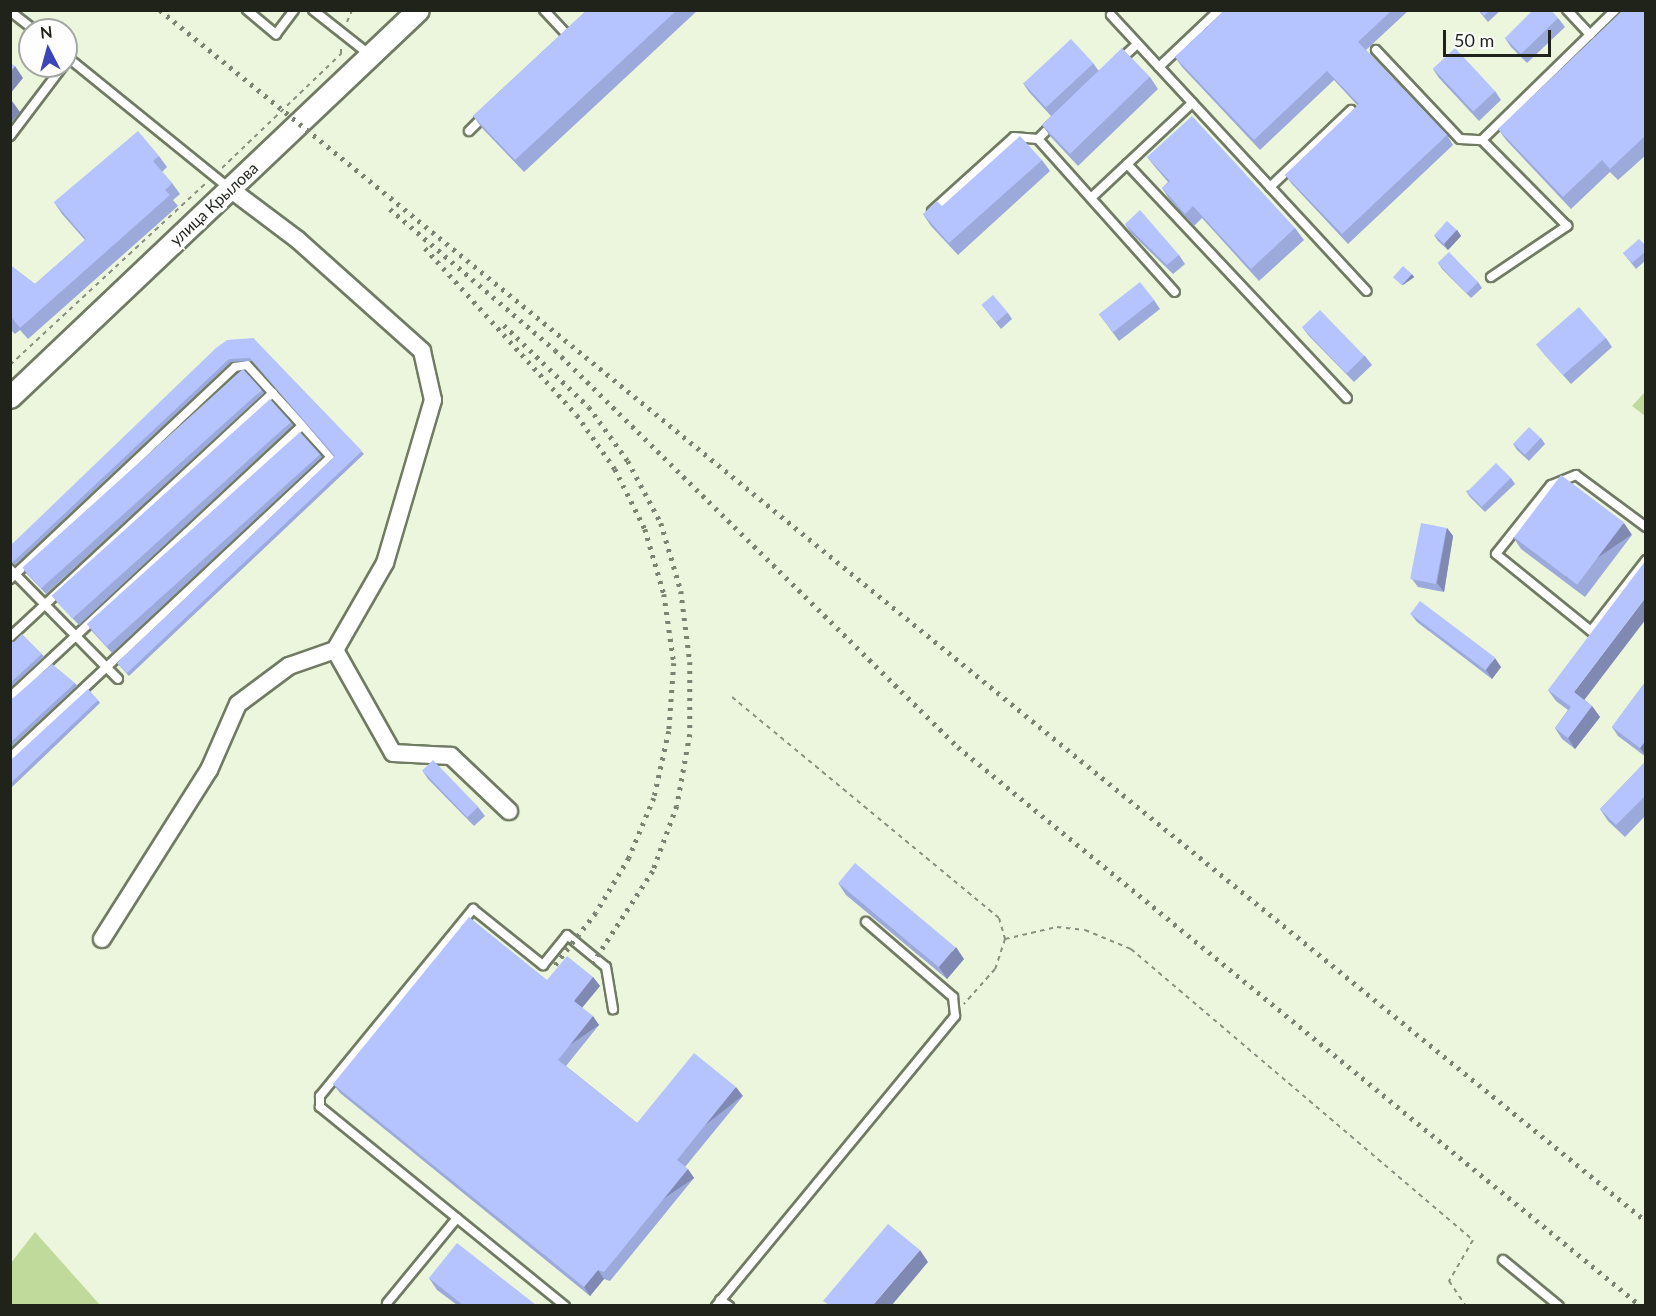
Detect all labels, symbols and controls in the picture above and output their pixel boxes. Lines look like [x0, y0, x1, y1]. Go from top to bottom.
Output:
north arrow [18, 18, 78, 78]
scale bar [1446, 18, 1554, 56]
text: N [39, 21, 53, 42]
text: 50 m [1454, 29, 1494, 51]
street label: улица Крылова [166, 158, 262, 250]

